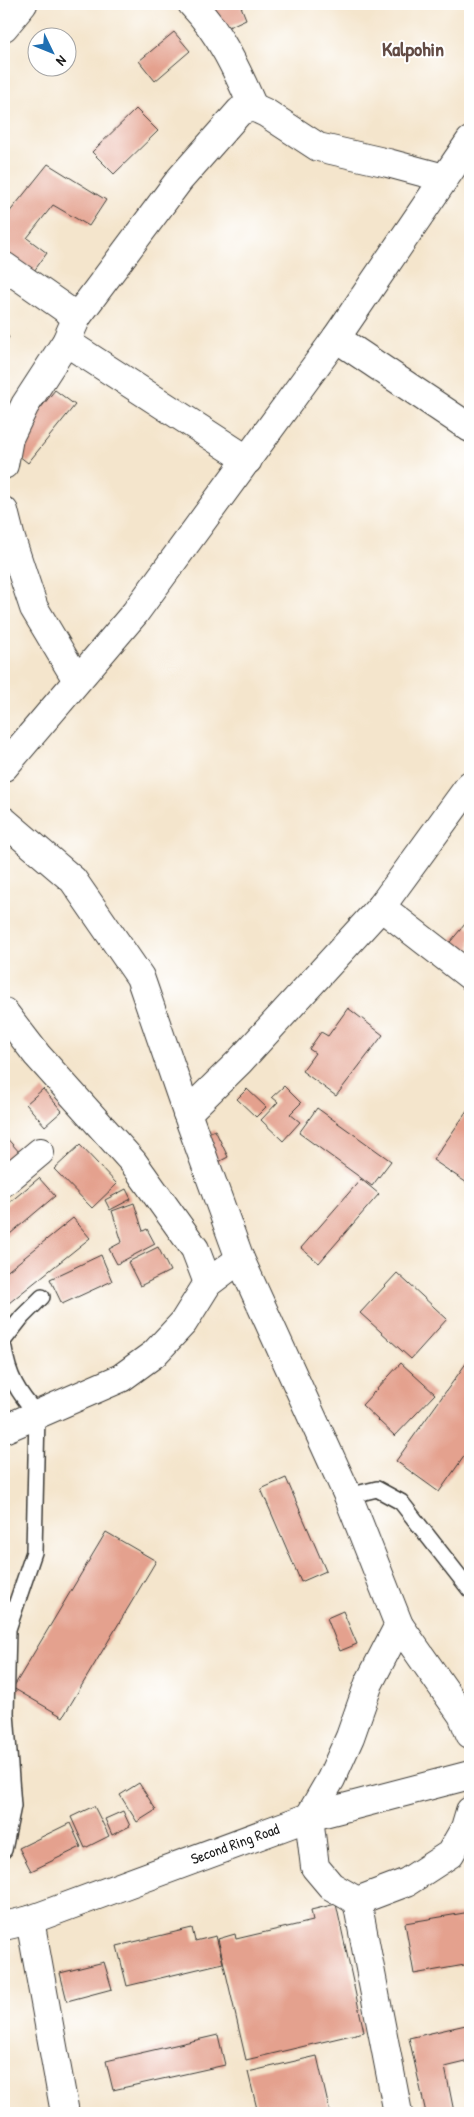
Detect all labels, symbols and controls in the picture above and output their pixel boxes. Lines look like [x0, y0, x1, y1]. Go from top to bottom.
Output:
north arrow [28, 28, 78, 78]
district label: Kalpohin [382, 35, 444, 63]
text: N [52, 52, 71, 71]
street label: Second Ring Road [188, 1818, 282, 1869]

